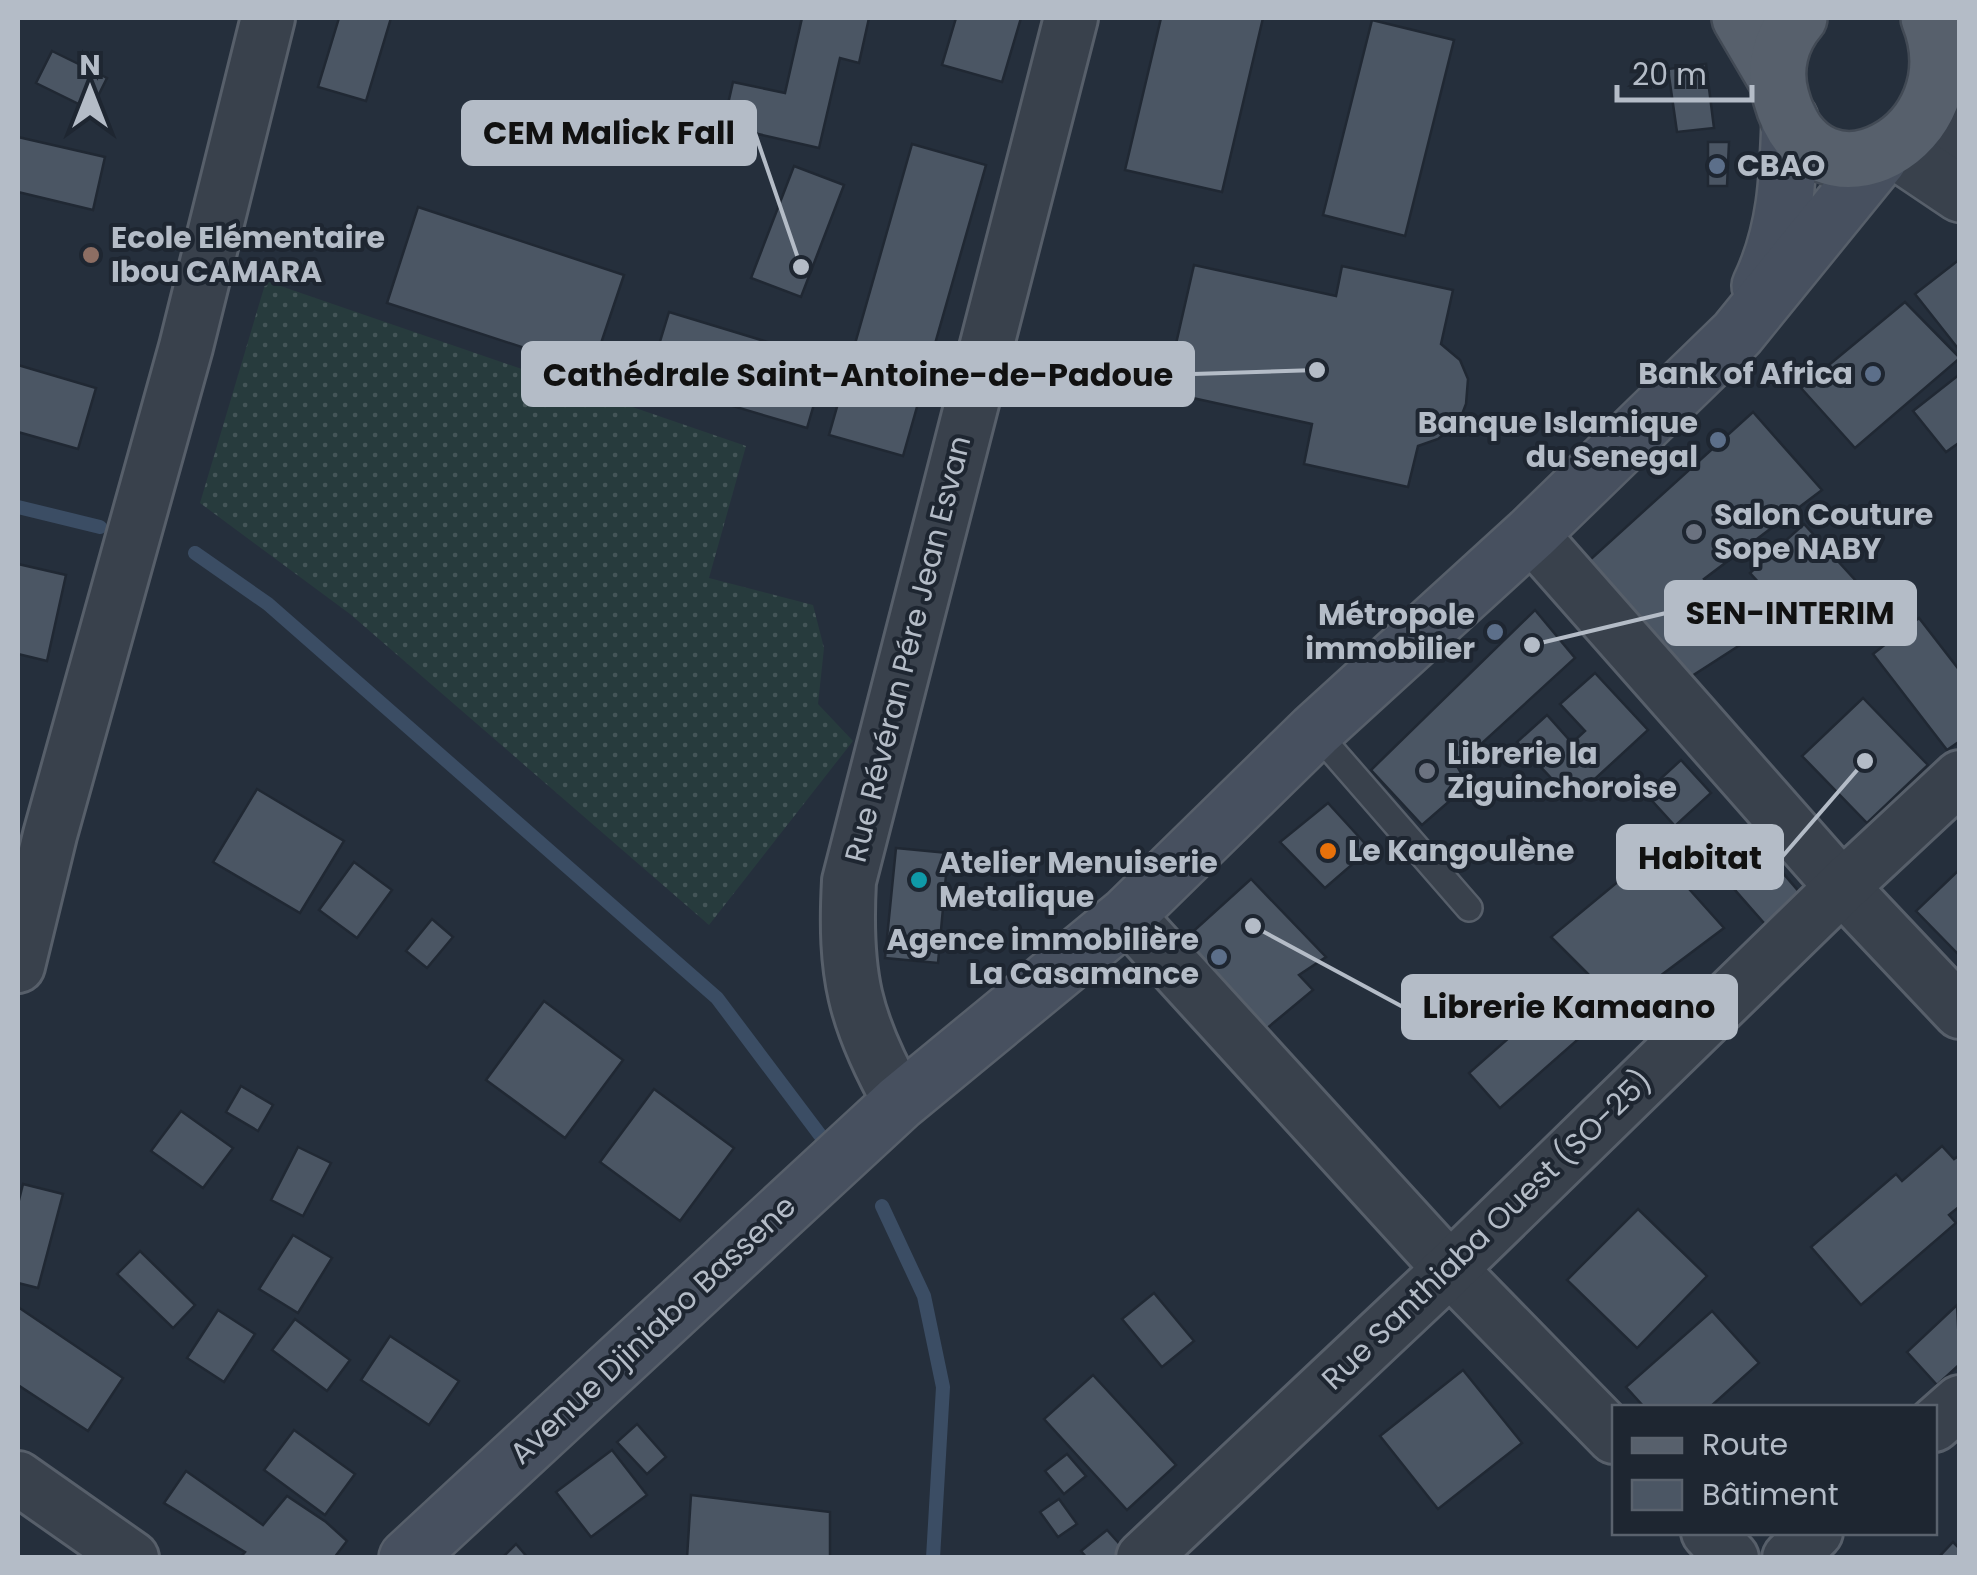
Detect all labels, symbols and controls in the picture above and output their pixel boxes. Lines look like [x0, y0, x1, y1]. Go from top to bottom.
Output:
north arrow [40, 40, 140, 140]
scale bar [1617, 40, 1752, 102]
text: N [79, 46, 101, 85]
text: 20 m [1632, 53, 1707, 96]
callout: CEM Malick Fall [463, 102, 755, 164]
text: CEM Malick Fall [483, 110, 735, 155]
place label: CBAO [1737, 144, 1825, 187]
marker: CBAO [1706, 155, 1728, 177]
place label: Ecole Elémentaire Ibou CAMARA [111, 216, 385, 293]
marker: Ecole Elémentaire Ibou CAMARA [80, 244, 102, 266]
callout: Cathédrale Saint-Antoine-de-Padoue [523, 343, 1193, 405]
text: Cathédrale Saint-Antoine-de-Padoue [543, 352, 1173, 397]
place label: Bank of Africa [1638, 352, 1853, 395]
marker: Bank of Africa [1862, 363, 1884, 385]
place label: Banque Islamique du Senegal [1418, 401, 1698, 478]
marker: Banque Islamique du Senegal [1707, 429, 1729, 451]
street label: Rue Révéran Pére Jean Esvan [834, 431, 981, 867]
place label: Salon Couture Sope NABY [1714, 493, 1933, 570]
marker: Salon Couture Sope NABY [1683, 521, 1705, 543]
callout: SEN-INTERIM [1666, 582, 1915, 644]
text: SEN-INTERIM [1685, 590, 1895, 635]
place label: Métropole immobilier [1305, 593, 1475, 670]
marker: Métropole immobilier [1484, 621, 1506, 643]
place label: Librerie la Ziguinchoroise [1447, 732, 1677, 809]
marker: Librerie la Ziguinchoroise [1416, 760, 1438, 782]
callout: Habitat [1618, 826, 1782, 888]
place label: Le Kangoulène [1348, 829, 1574, 872]
text: Habitat [1638, 835, 1762, 880]
marker: Le Kangoulène [1317, 840, 1339, 862]
place label: Atelier Menuiserie Metalique [939, 841, 1218, 918]
marker: Atelier Menuiserie Metalique [908, 869, 930, 891]
place label: Agence immobilière La Casamance [887, 918, 1199, 995]
marker: Agence immobilière La Casamance [1208, 946, 1230, 968]
callout: Librerie Kamaano [1403, 976, 1736, 1038]
text: Librerie Kamaano [1423, 984, 1715, 1029]
street label: Rue Santhiaba Ouest (SO-25) [1312, 1060, 1661, 1399]
street label: Avenue Djiniabo Bassene [500, 1185, 805, 1474]
legend [1612, 1405, 1937, 1535]
text: Route [1702, 1423, 1788, 1466]
text: Bâtiment [1702, 1473, 1839, 1516]

